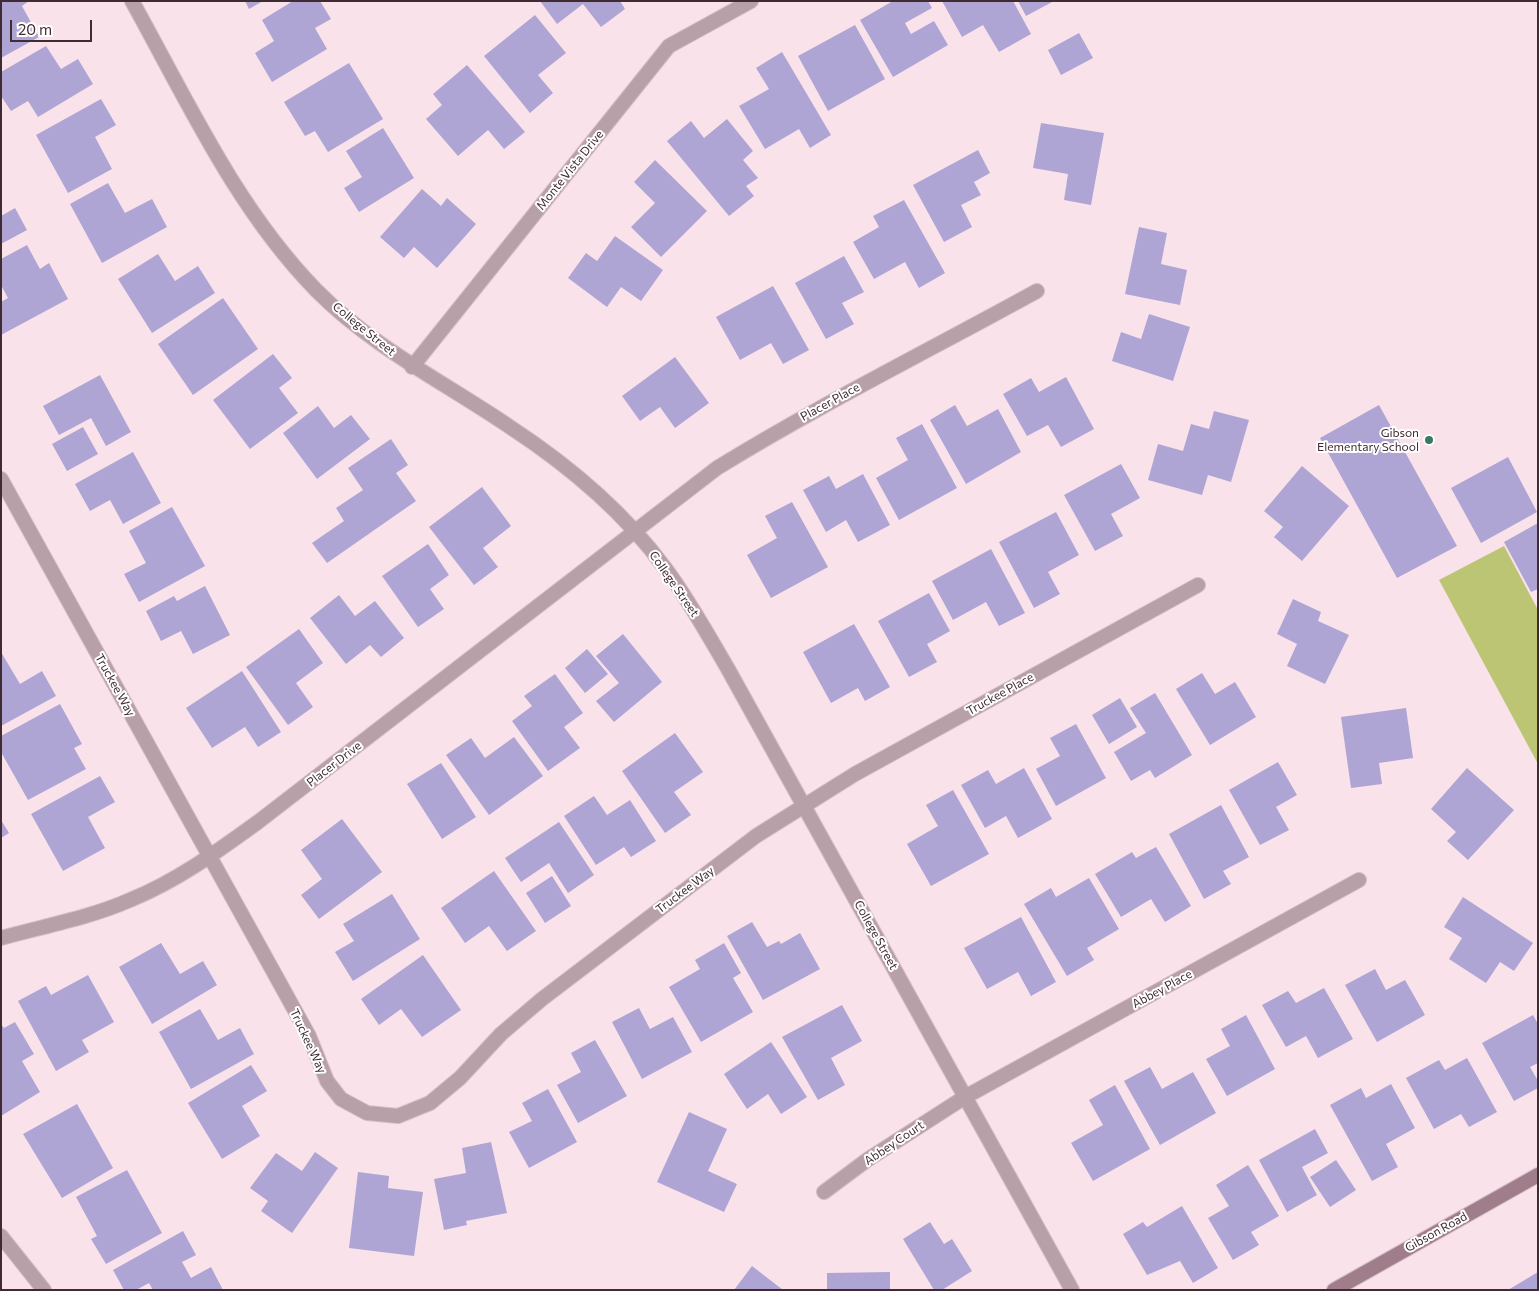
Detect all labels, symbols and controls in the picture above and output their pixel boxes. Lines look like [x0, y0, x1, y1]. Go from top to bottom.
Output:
scale bar [12, 10, 95, 42]
text: 20 m [18, 20, 52, 38]
street label: Monte Vista Drive [534, 127, 606, 213]
street label: College Street [330, 299, 398, 359]
street label: Placer Place [798, 380, 862, 424]
place label: Gibson Elementary School [1317, 426, 1419, 454]
marker: Gibson Elementary School [1423, 434, 1435, 446]
street label: College Street [646, 548, 702, 620]
street label: Truckee Way [92, 651, 138, 719]
street label: Truckee Place [964, 670, 1036, 718]
street label: Placer Drive [304, 738, 364, 790]
street label: Truckee Way [653, 863, 717, 917]
street label: College Street [851, 898, 901, 972]
street label: Abbey Place [1130, 967, 1194, 1011]
street label: Truckee Way [287, 1007, 329, 1075]
street label: Abbey Court [861, 1118, 927, 1168]
street label: Gibson Road [1402, 1209, 1470, 1255]

